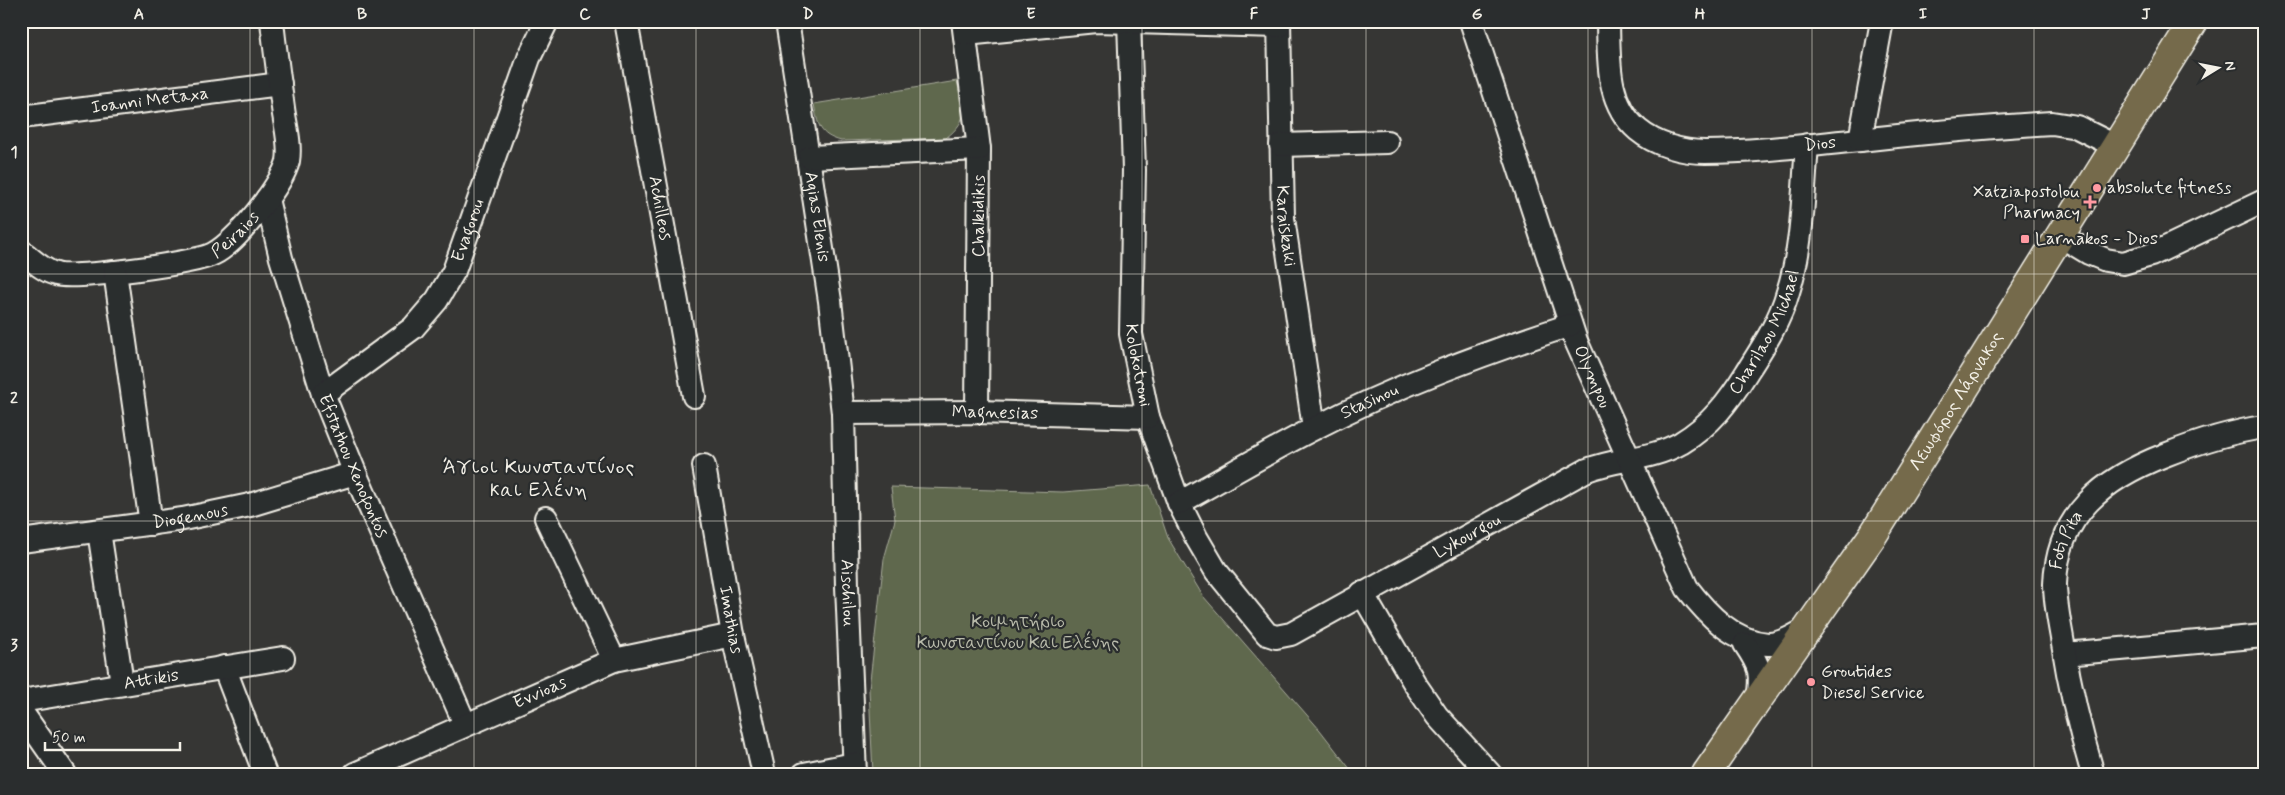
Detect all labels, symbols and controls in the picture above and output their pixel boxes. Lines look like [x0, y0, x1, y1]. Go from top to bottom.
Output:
text: A [134, 4, 144, 25]
text: B [357, 4, 367, 25]
text: C [579, 4, 591, 25]
text: D [802, 4, 814, 25]
text: E [1026, 4, 1036, 25]
text: F [1250, 4, 1259, 25]
text: G [1472, 4, 1483, 25]
text: H [1695, 4, 1706, 25]
text: I [1919, 4, 1928, 25]
text: J [2141, 4, 2151, 25]
north arrow [2192, 42, 2242, 92]
text: N [2220, 60, 2239, 72]
street label: Ioanni Metaxa [90, 81, 210, 120]
street label: Dios [1803, 131, 1837, 158]
text: 1 [10, 142, 18, 163]
street label: Agias Elenis [798, 170, 836, 264]
street label: Achilleos [642, 174, 678, 242]
street label: Chalkidikis [967, 175, 991, 257]
place label: absolute fitness [2107, 176, 2231, 200]
place label: Xatziapostolou Pharmacy [1973, 180, 2080, 225]
marker: absolute fitness [2091, 182, 2103, 194]
street label: Karaiskaki [1270, 185, 1302, 268]
street label: Evagorou [446, 196, 490, 265]
marker: Xatziapostolou Pharmacy [2084, 196, 2096, 208]
street label: Peiraios [207, 206, 265, 264]
place label: Larnakos - Dios [2035, 227, 2158, 251]
marker: Larnakos - Dios [2019, 233, 2031, 245]
street label: Charilaou Michael [1723, 267, 1806, 400]
street label: Kolokotroni [1119, 323, 1158, 409]
street label: Λεωφόρος Λάρνακος [1904, 327, 2009, 476]
street label: Olympou [1567, 341, 1617, 412]
street label: Stasinou [1337, 378, 1402, 425]
text: 2 [10, 388, 18, 409]
street label: Efstathou Xenofontos [312, 391, 394, 542]
street label: Magnesias [952, 400, 1039, 426]
district label: Άγιοι Κωνσταντίνος και Ελένη [443, 454, 635, 504]
street label: Diogenous [151, 498, 230, 535]
street label: Foti Pita [2044, 505, 2089, 571]
street label: Lykourgou [1429, 508, 1505, 565]
street label: Aischilou [834, 559, 861, 627]
street label: Imathias [713, 584, 749, 656]
park label: Κοιμητήριο Κωνσταντίνου Και Ελένης [917, 610, 1119, 655]
text: 3 [10, 635, 18, 656]
place label: Groutides Diesel Service [1821, 660, 1924, 705]
street label: Attikis [122, 663, 181, 696]
street label: Evvioas [509, 670, 570, 715]
marker: Groutides Diesel Service [1805, 676, 1817, 688]
scale bar [45, 720, 180, 752]
text: 50 m [52, 728, 86, 748]

